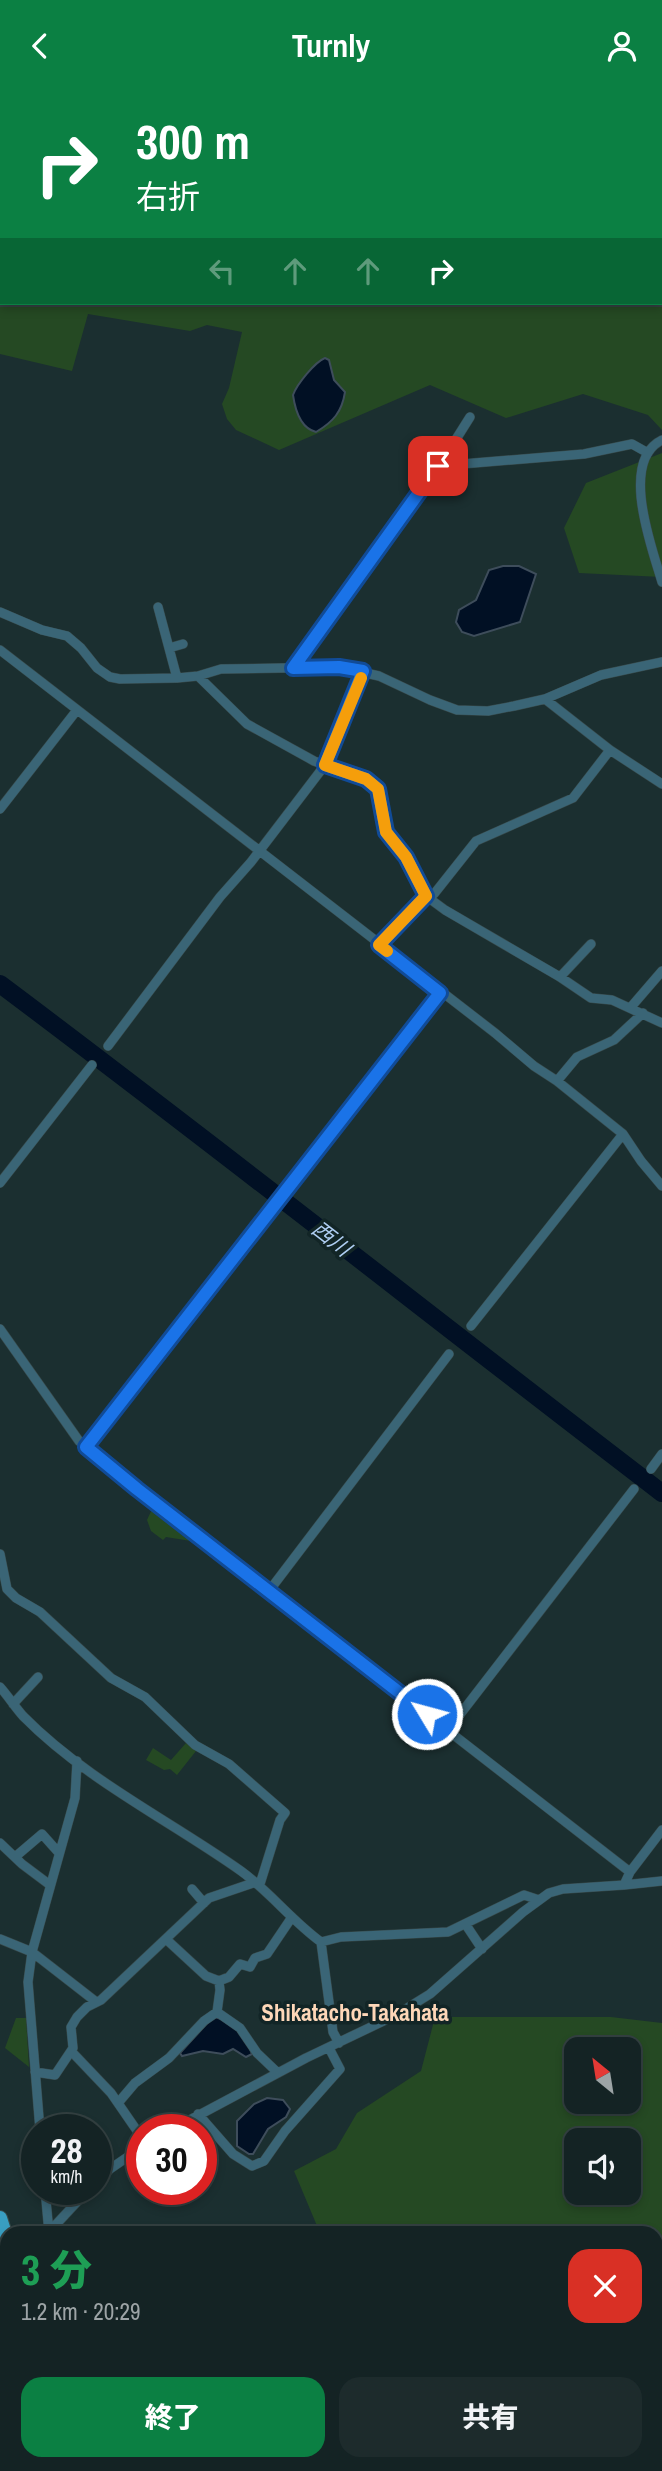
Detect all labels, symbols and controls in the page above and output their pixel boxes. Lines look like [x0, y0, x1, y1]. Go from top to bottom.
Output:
text: Turnly [292, 24, 370, 67]
icon: back [21, 27, 59, 65]
icon: person [603, 27, 641, 65]
text: 300 m [136, 108, 250, 174]
icon: right [21, 119, 112, 210]
text: 右折 [136, 175, 200, 218]
icon: left [203, 252, 241, 290]
icon: ahead [276, 252, 314, 290]
icon: ahead [349, 252, 387, 290]
icon: right [422, 252, 460, 290]
pin [408, 436, 468, 496]
icon: arrive [419, 447, 457, 485]
water label: 西川 [306, 1214, 358, 1264]
position arrow [390, 1677, 464, 1751]
district label: Shikatacho-Takahata [261, 1997, 449, 2028]
north arrow [564, 2037, 640, 2114]
map controls [564, 2037, 641, 2205]
speed limit sign: 30 [126, 2114, 217, 2205]
text: 28 [51, 2127, 82, 2174]
button: sound [564, 2128, 641, 2205]
text: km/h [51, 2164, 83, 2189]
text: 3 分 [21, 2242, 92, 2298]
button: close [568, 2249, 642, 2323]
text: 1.2 km · 20:29 [21, 2296, 141, 2327]
button: 終了 [21, 2377, 325, 2457]
button: 共有 [339, 2377, 642, 2457]

